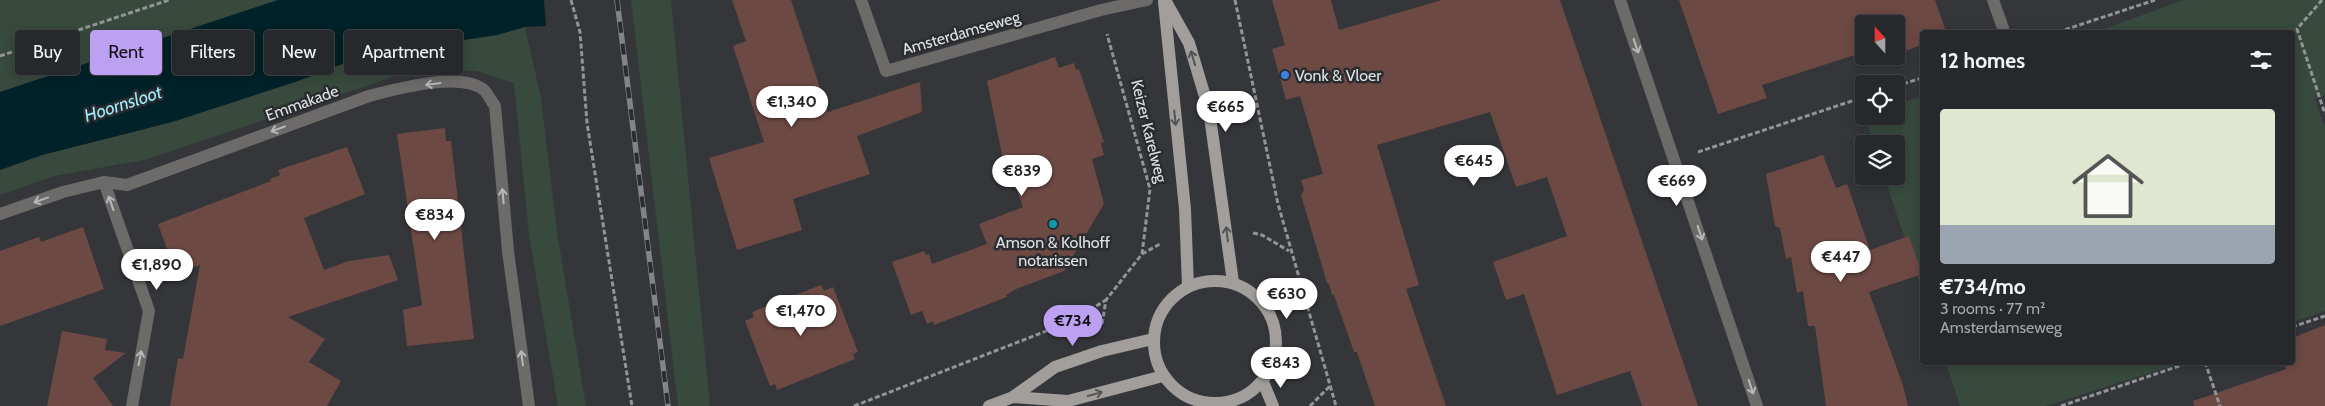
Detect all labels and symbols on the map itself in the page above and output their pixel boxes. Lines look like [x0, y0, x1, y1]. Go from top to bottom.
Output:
street label: Amsterdamseweg [900, 7, 1023, 59]
north arrow [1855, 15, 1905, 65]
one-way arrow [1632, 38, 1641, 53]
one-way arrow [1188, 50, 1197, 66]
place label: Vonk & Vloer [1295, 66, 1382, 85]
marker: Vonk & Vloer [1279, 69, 1291, 81]
street label: Keizer Karelweg [1127, 78, 1171, 185]
one-way arrow [426, 79, 442, 89]
water label: Hoornsloot [81, 81, 165, 127]
street label: Emmakade [263, 81, 341, 125]
pin: €1,340 [751, 86, 833, 128]
pin: €665 [1196, 90, 1256, 133]
one-way arrow [1171, 110, 1180, 126]
one-way arrow [271, 125, 286, 134]
pin: €645 [1444, 144, 1504, 187]
pin: €839 [992, 154, 1052, 197]
pin: €669 [1647, 164, 1707, 207]
one-way arrow [499, 189, 508, 205]
one-way arrow [106, 195, 116, 211]
one-way arrow [33, 196, 49, 205]
pin: €834 [405, 198, 465, 241]
marker: Amson & Kolhoff notarissen [1047, 218, 1059, 230]
one-way arrow [1696, 225, 1705, 240]
one-way arrow [1222, 226, 1232, 242]
place label: Amson & Kolhoff notarissen [996, 233, 1111, 270]
pin: €447 [1811, 240, 1871, 283]
pin: €1,890 [116, 248, 198, 291]
pin: €630 [1257, 278, 1317, 320]
pin: €1,470 [760, 294, 842, 337]
pin: €734 [1043, 304, 1103, 347]
pin: €843 [1251, 346, 1311, 389]
one-way arrow [136, 350, 146, 366]
one-way arrow [517, 350, 527, 366]
one-way arrow [1747, 379, 1756, 394]
one-way arrow [1087, 389, 1103, 399]

